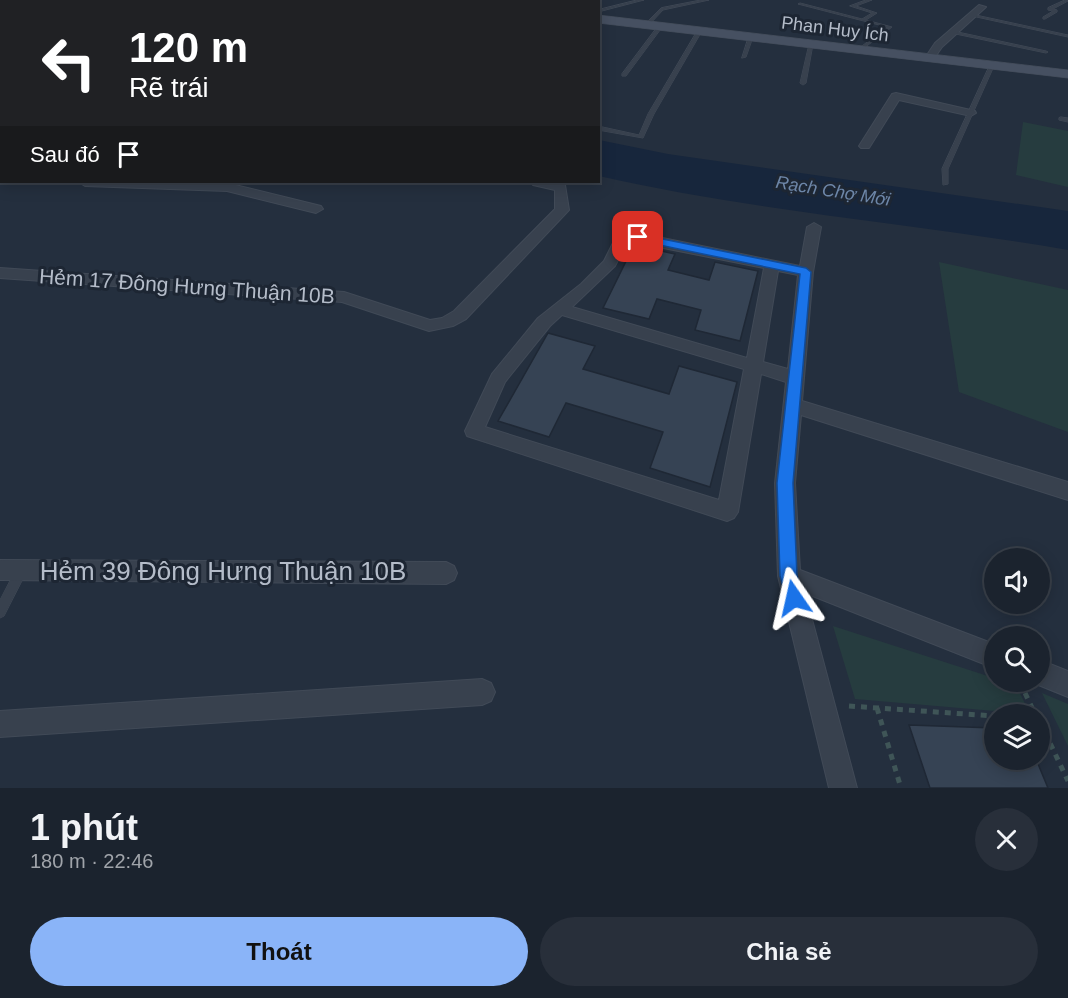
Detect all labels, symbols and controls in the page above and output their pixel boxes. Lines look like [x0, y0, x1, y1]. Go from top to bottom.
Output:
street label: Phan Huy Ích [780, 12, 890, 46]
icon: left [30, 24, 108, 102]
text: 120 m [129, 24, 248, 71]
text: Rẽ trái [129, 73, 209, 103]
icon: arrive [112, 138, 145, 171]
text: Sau đó [30, 142, 100, 167]
water label: Rạch Chợ Mới [774, 172, 893, 210]
pin [612, 211, 663, 262]
icon: arrive [621, 220, 654, 253]
street label: Hẻm 17 Đông Hưng Thuận 10B [38, 264, 336, 308]
map controls [984, 548, 1050, 770]
button: sound [984, 548, 1050, 614]
street label: Hẻm 39 Đông Hưng Thuận 10B [40, 556, 406, 586]
position arrow [762, 566, 826, 630]
button: search [984, 626, 1050, 692]
button: layers [984, 704, 1050, 770]
text: 1 phút [30, 807, 138, 848]
button: close [975, 808, 1038, 871]
text: 180 m · 22:46 [30, 850, 153, 872]
button: Thoát [30, 917, 528, 986]
button: Chia sẻ [540, 917, 1038, 986]

